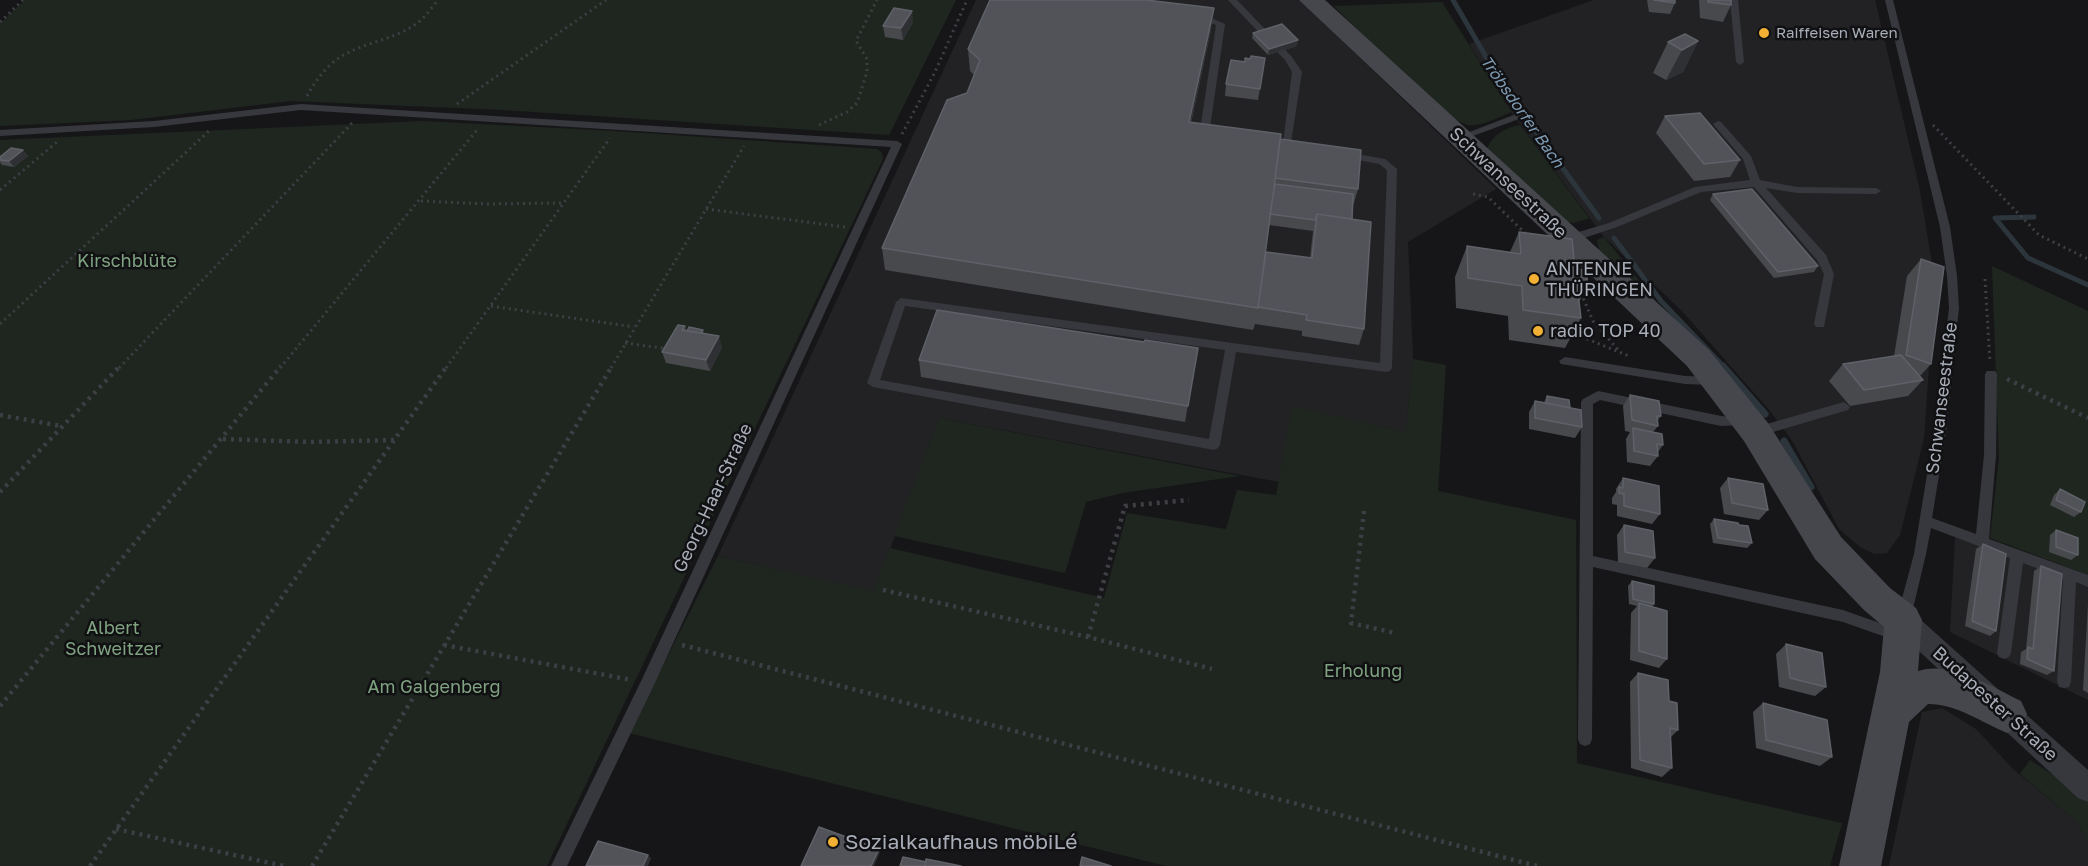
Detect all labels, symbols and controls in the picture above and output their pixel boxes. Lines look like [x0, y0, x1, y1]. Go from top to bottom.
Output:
place label: Raiffeisen Waren [1776, 24, 1898, 42]
marker: Raiffeisen Waren [1757, 26, 1771, 40]
water label: Tröbsdorfer Bach [1476, 52, 1568, 172]
street label: Schwanseestraße [1445, 123, 1571, 243]
park label: Kirschblüte [77, 250, 177, 272]
place label: ANTENNE THÜRINGEN [1546, 258, 1653, 300]
marker: ANTENNE THÜRINGEN [1527, 272, 1541, 286]
place label: radio TOP 40 [1550, 320, 1661, 342]
street label: Schwanseestraße [1922, 321, 1962, 475]
marker: radio TOP 40 [1531, 324, 1545, 338]
street label: Georg-Haar-Straße [669, 420, 757, 576]
park label: Albert Schweitzer [65, 617, 161, 660]
street label: Budapester Straße [1928, 642, 2062, 766]
park label: Erholung [1324, 660, 1402, 682]
park label: Am Galgenberg [368, 676, 500, 698]
place label: Sozialkaufhaus möbiLé [845, 829, 1077, 855]
marker: Sozialkaufhaus möbiLé [826, 835, 840, 849]

